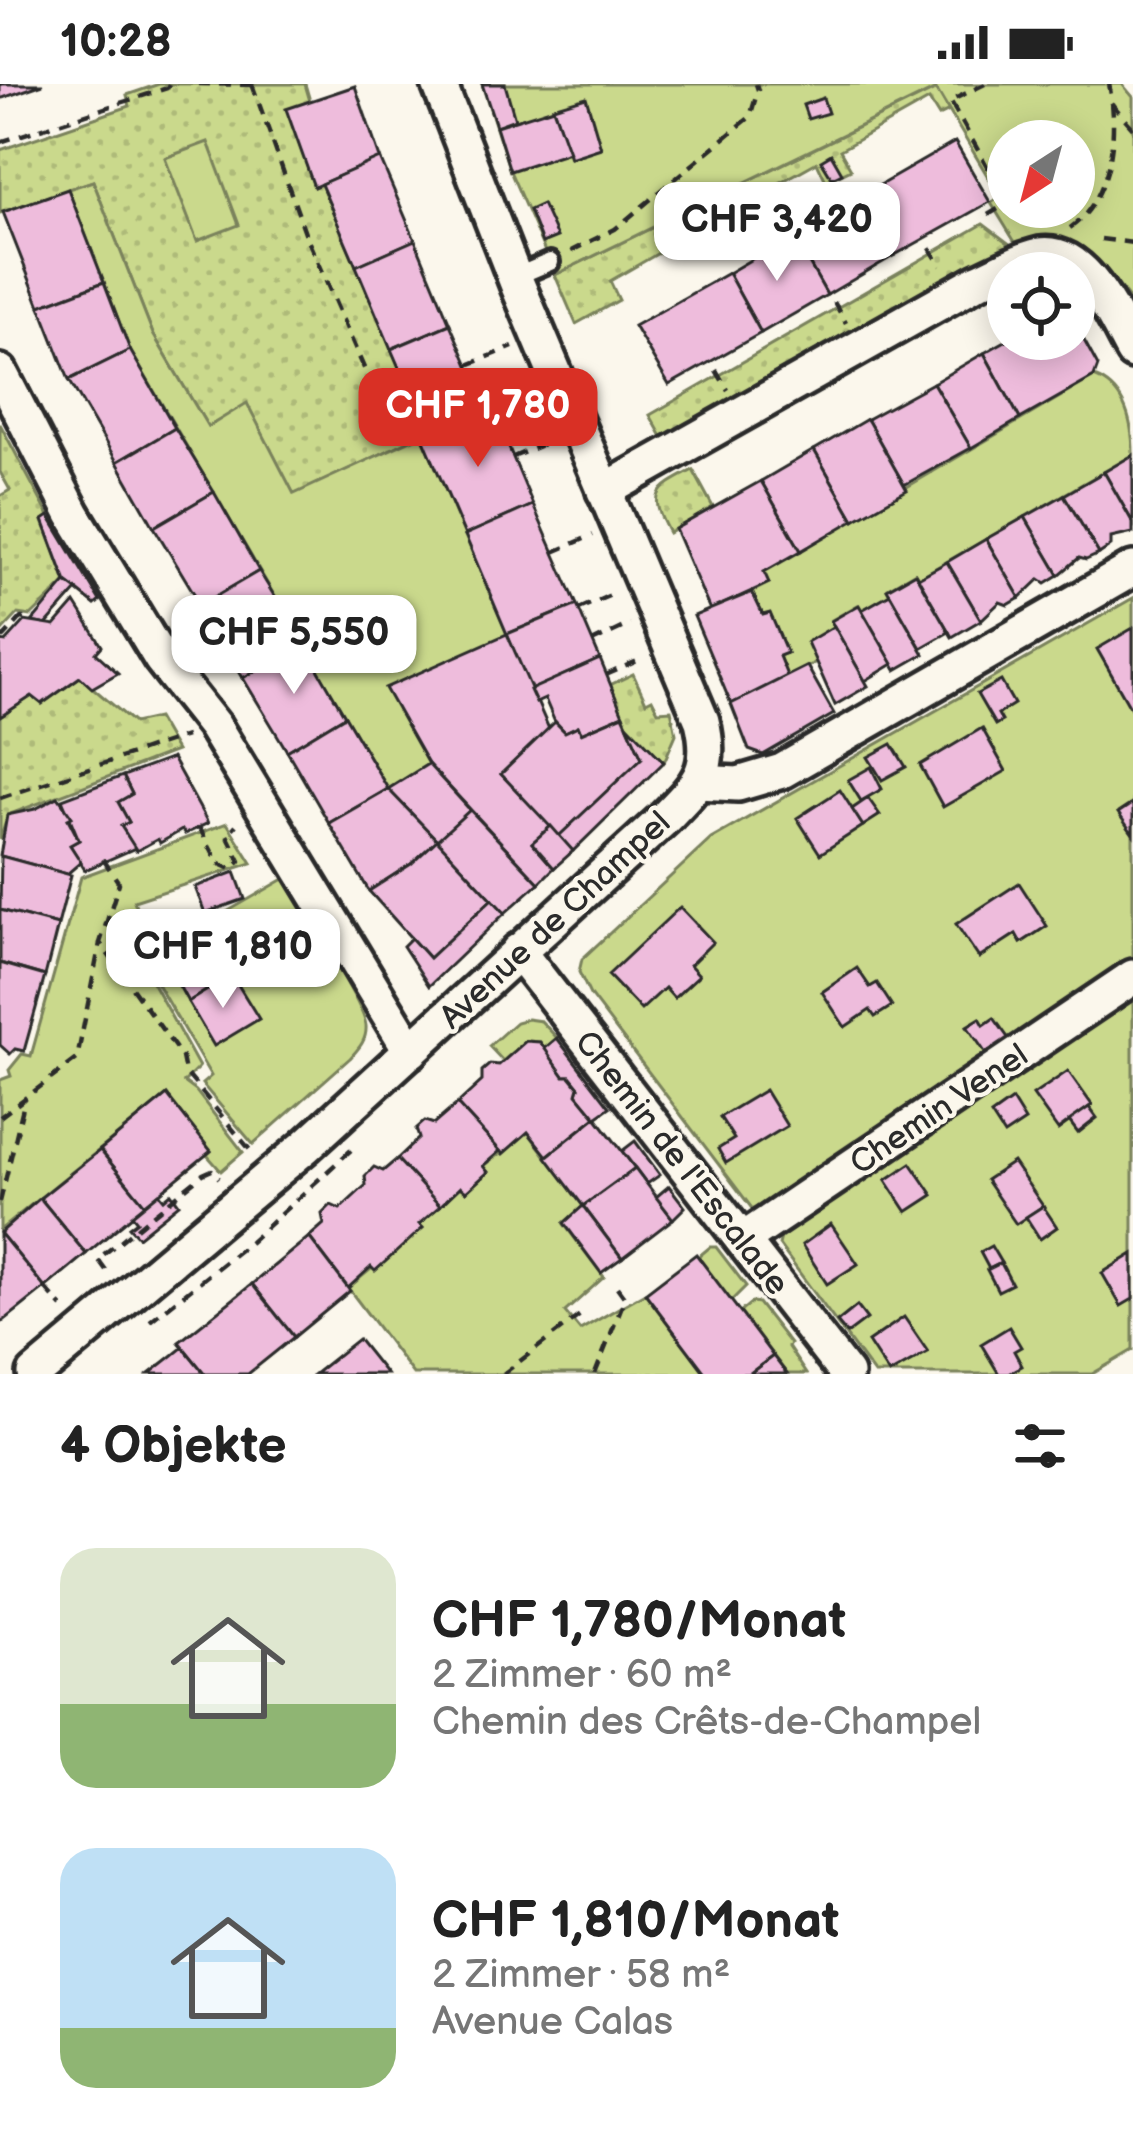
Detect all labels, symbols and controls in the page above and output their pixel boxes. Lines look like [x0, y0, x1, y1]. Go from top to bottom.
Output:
text: 10:28 [60, 15, 172, 70]
north arrow [987, 120, 1095, 228]
map controls [987, 120, 1095, 360]
pin: CHF 3,420 [640, 182, 914, 284]
text: CHF 3,420 [681, 197, 873, 244]
button: locate [987, 252, 1095, 360]
pin: CHF 1,780 [341, 368, 615, 470]
text: CHF 1,780 [386, 383, 570, 430]
pin: CHF 5,550 [157, 595, 431, 697]
text: CHF 5,550 [198, 610, 390, 657]
street label: Avenue de Champel [432, 803, 679, 1038]
pin: CHF 1,810 [86, 909, 360, 1011]
text: CHF 1,810 [133, 924, 313, 971]
street label: Chemin de l'Escalade [566, 1023, 797, 1303]
street label: Chemin Venel [843, 1036, 1036, 1184]
icon: filters [1007, 1413, 1073, 1479]
text: 4 Objekte [60, 1416, 287, 1477]
text: CHF 1,780/Monat [432, 1591, 846, 1652]
icon: home [156, 1596, 300, 1740]
text: 2 Zimmer · 60 m² [432, 1652, 732, 1699]
text: Chemin des Crêts-de-Champel [432, 1699, 981, 1746]
text: CHF 1,810/Monat [432, 1891, 839, 1952]
icon: home [156, 1896, 300, 2040]
text: 2 Zimmer · 58 m² [432, 1952, 730, 1999]
text: Avenue Calas [432, 1999, 673, 2046]

